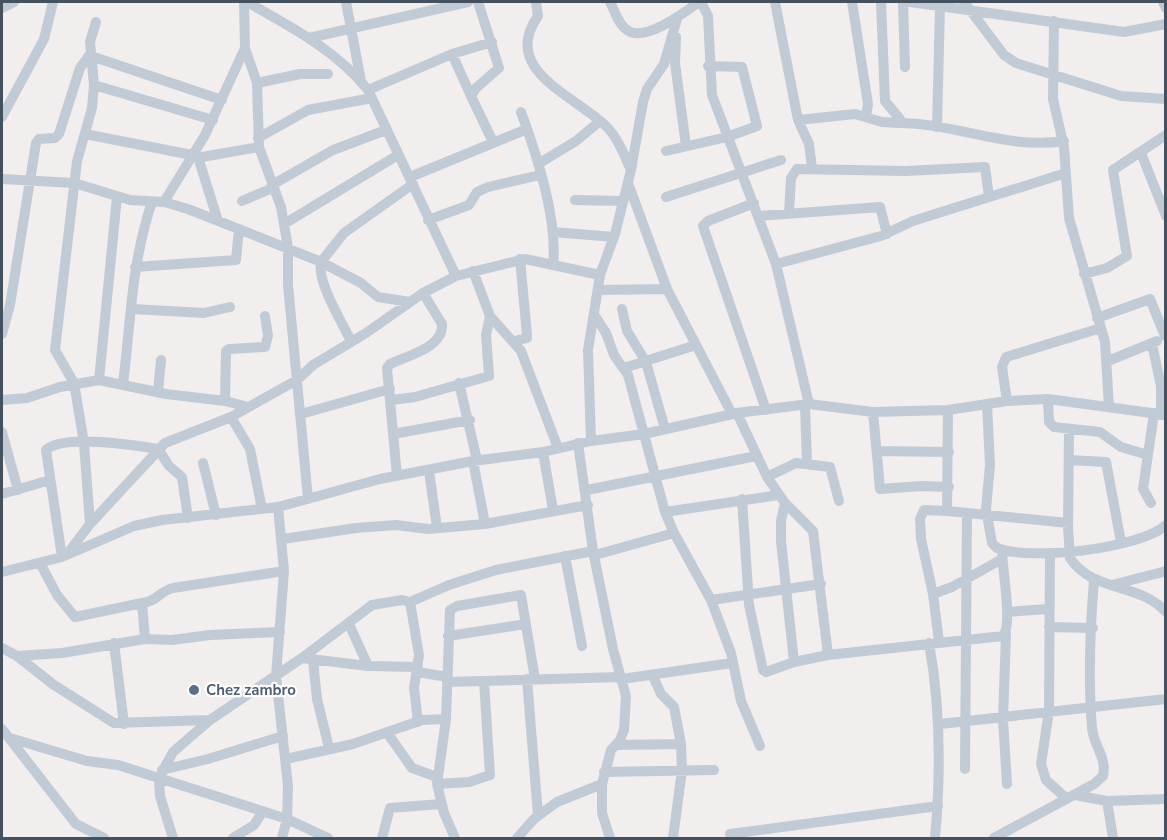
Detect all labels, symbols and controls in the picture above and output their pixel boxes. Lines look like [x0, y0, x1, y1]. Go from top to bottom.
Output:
place label: Chez zambro [206, 680, 296, 700]
marker: Chez zambro [187, 683, 201, 697]

